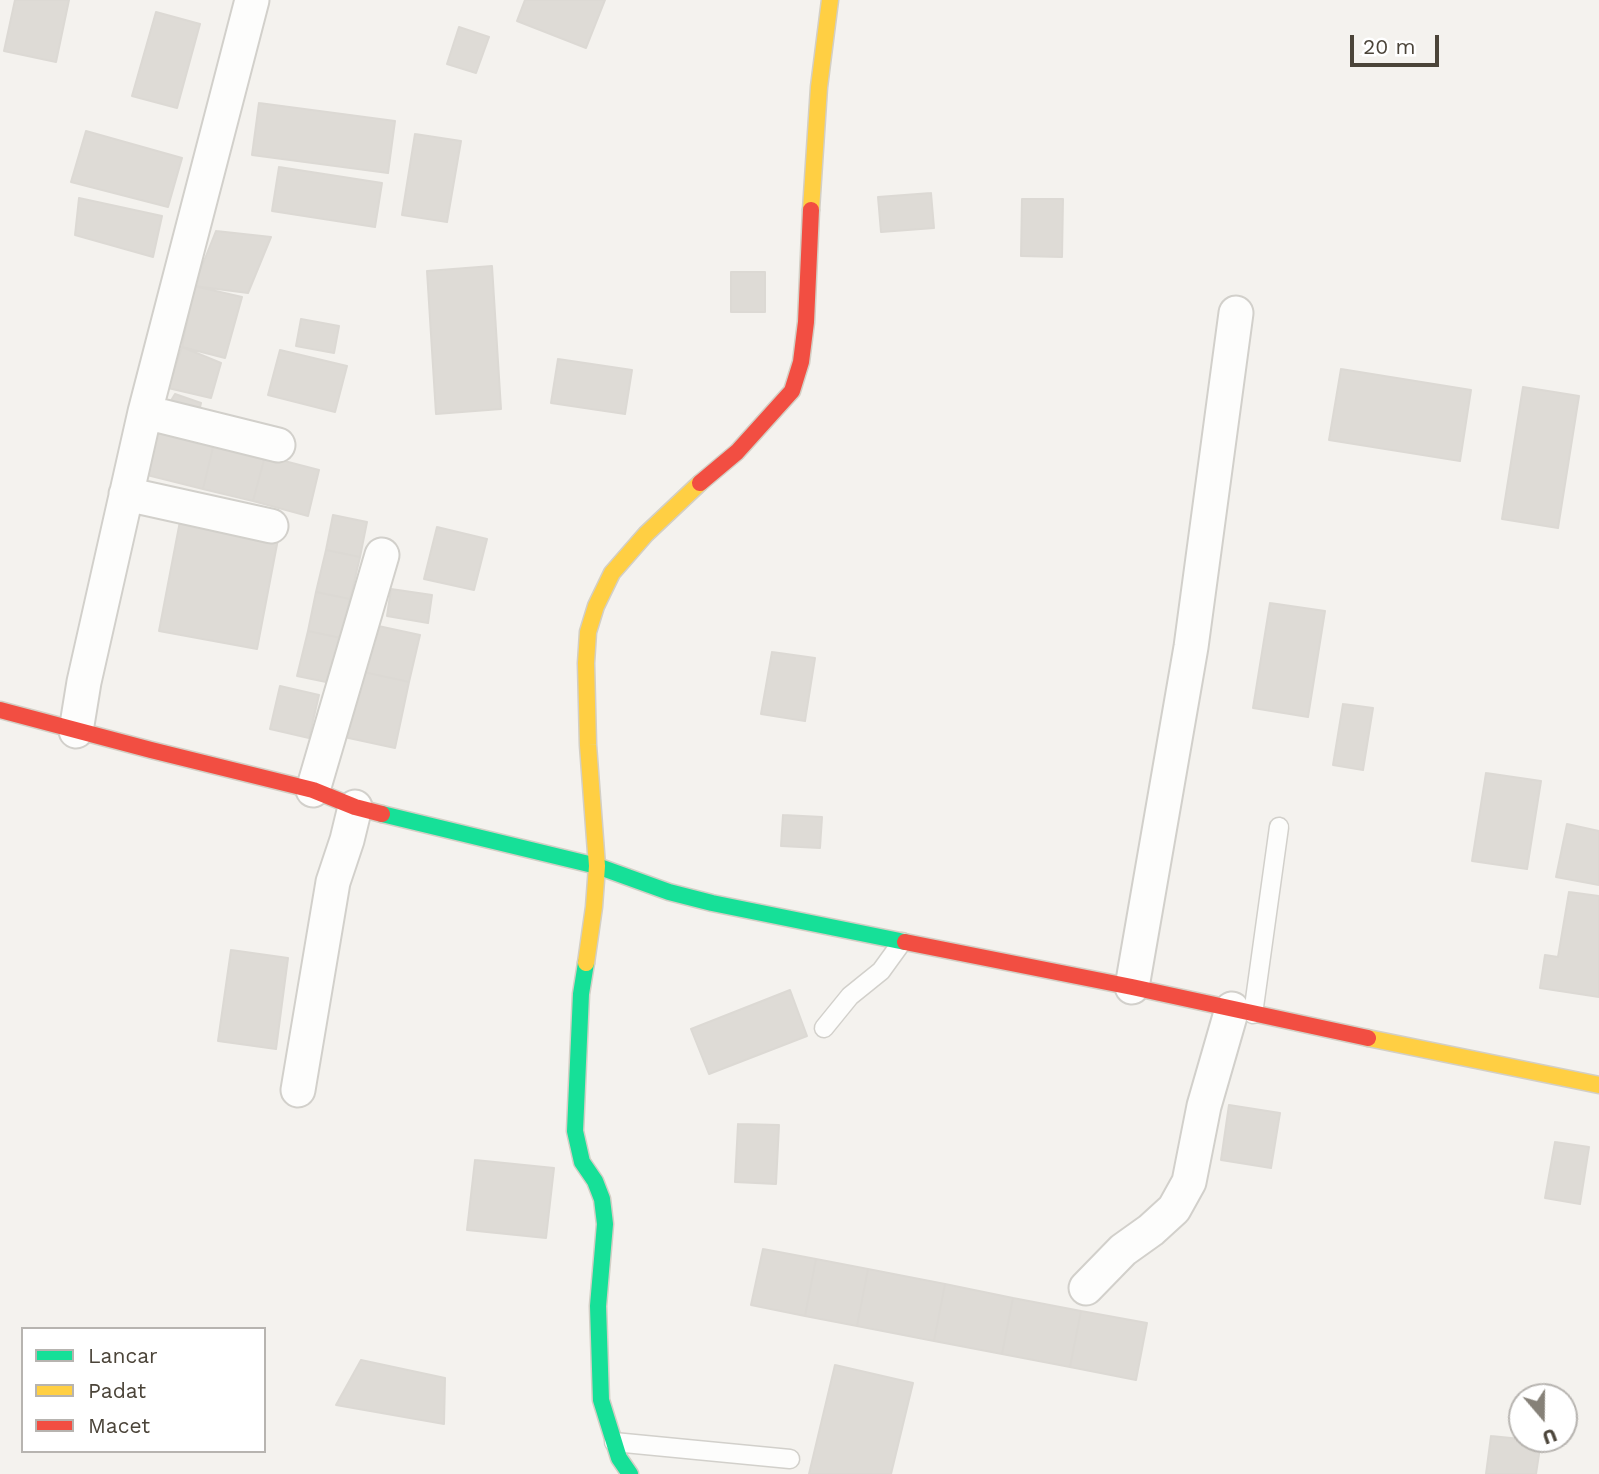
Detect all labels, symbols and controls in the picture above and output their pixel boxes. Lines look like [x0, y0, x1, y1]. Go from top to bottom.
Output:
scale bar [1354, 21, 1443, 65]
text: 20 m [1363, 34, 1415, 59]
legend [21, 1327, 266, 1453]
text: Lancar [88, 1343, 158, 1368]
text: Padat [88, 1378, 146, 1403]
north arrow [1508, 1383, 1578, 1453]
text: Macet [88, 1413, 150, 1438]
text: U [1539, 1423, 1560, 1449]

